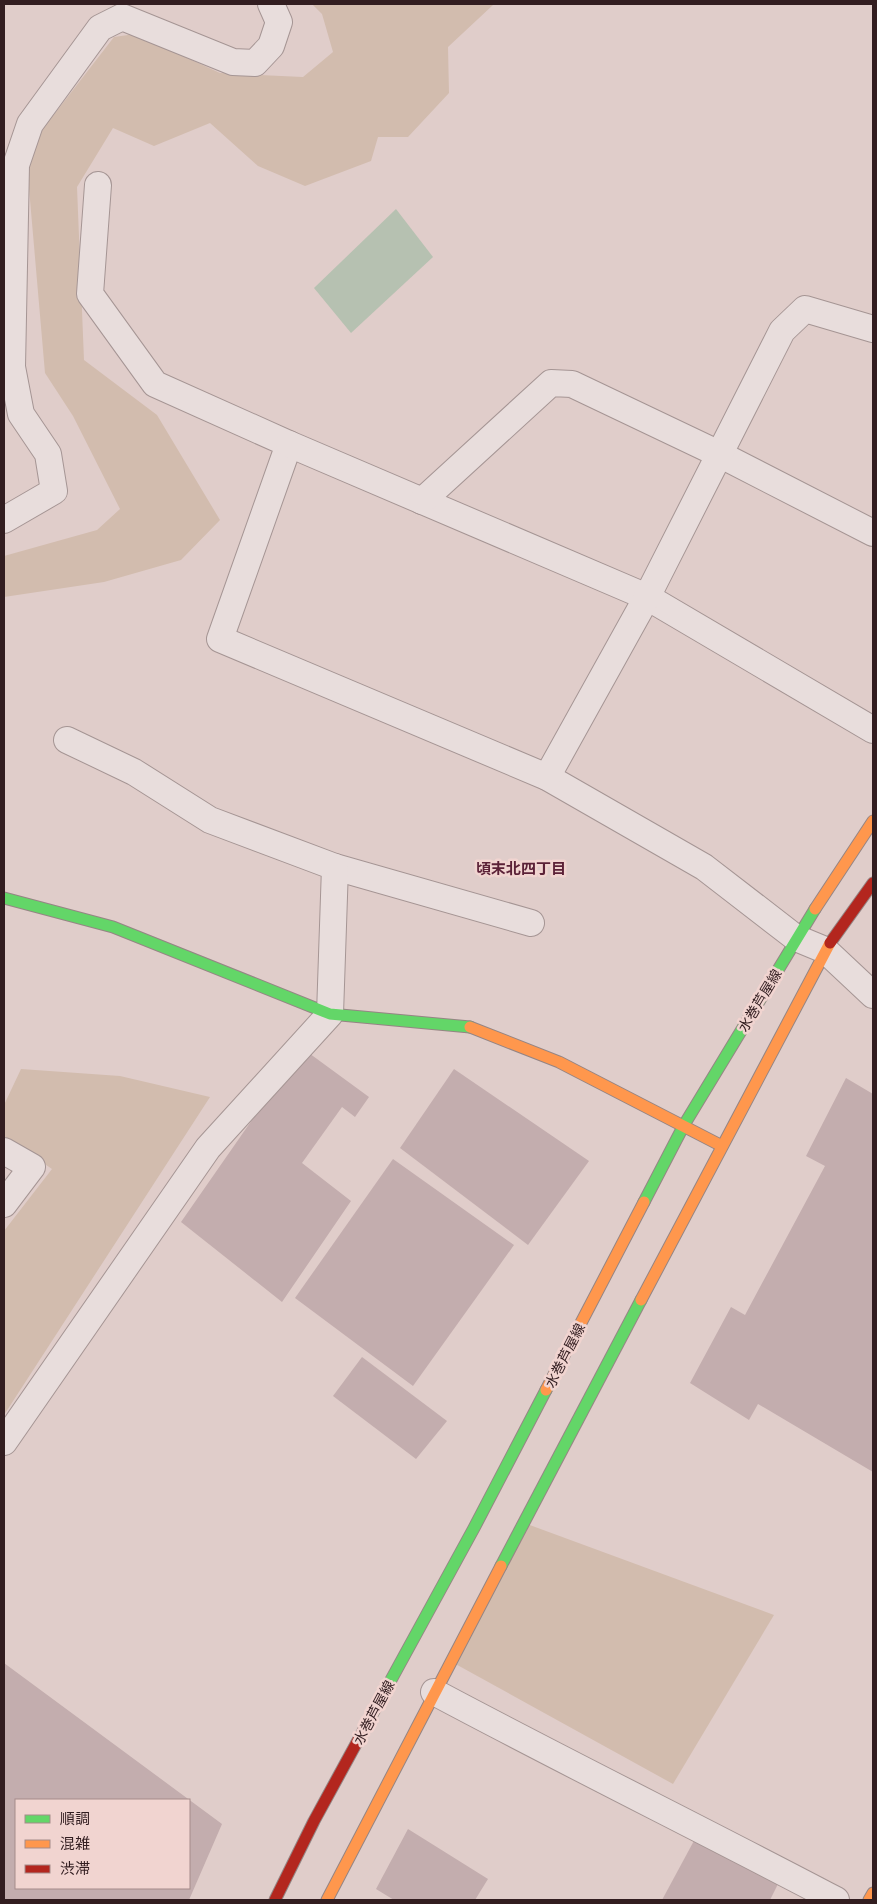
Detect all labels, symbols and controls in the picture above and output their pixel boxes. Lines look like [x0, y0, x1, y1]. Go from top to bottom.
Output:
district label: 頃末北四丁目 [476, 856, 566, 879]
street label: 水巻芦屋線 [732, 965, 786, 1035]
street label: 水巻芦屋線 [539, 1319, 589, 1391]
street label: 水巻芦屋線 [348, 1676, 398, 1748]
legend [15, 1799, 190, 1889]
text: 順調 [60, 1806, 90, 1829]
text: 混雑 [60, 1831, 90, 1854]
text: 渋滞 [60, 1856, 90, 1879]

